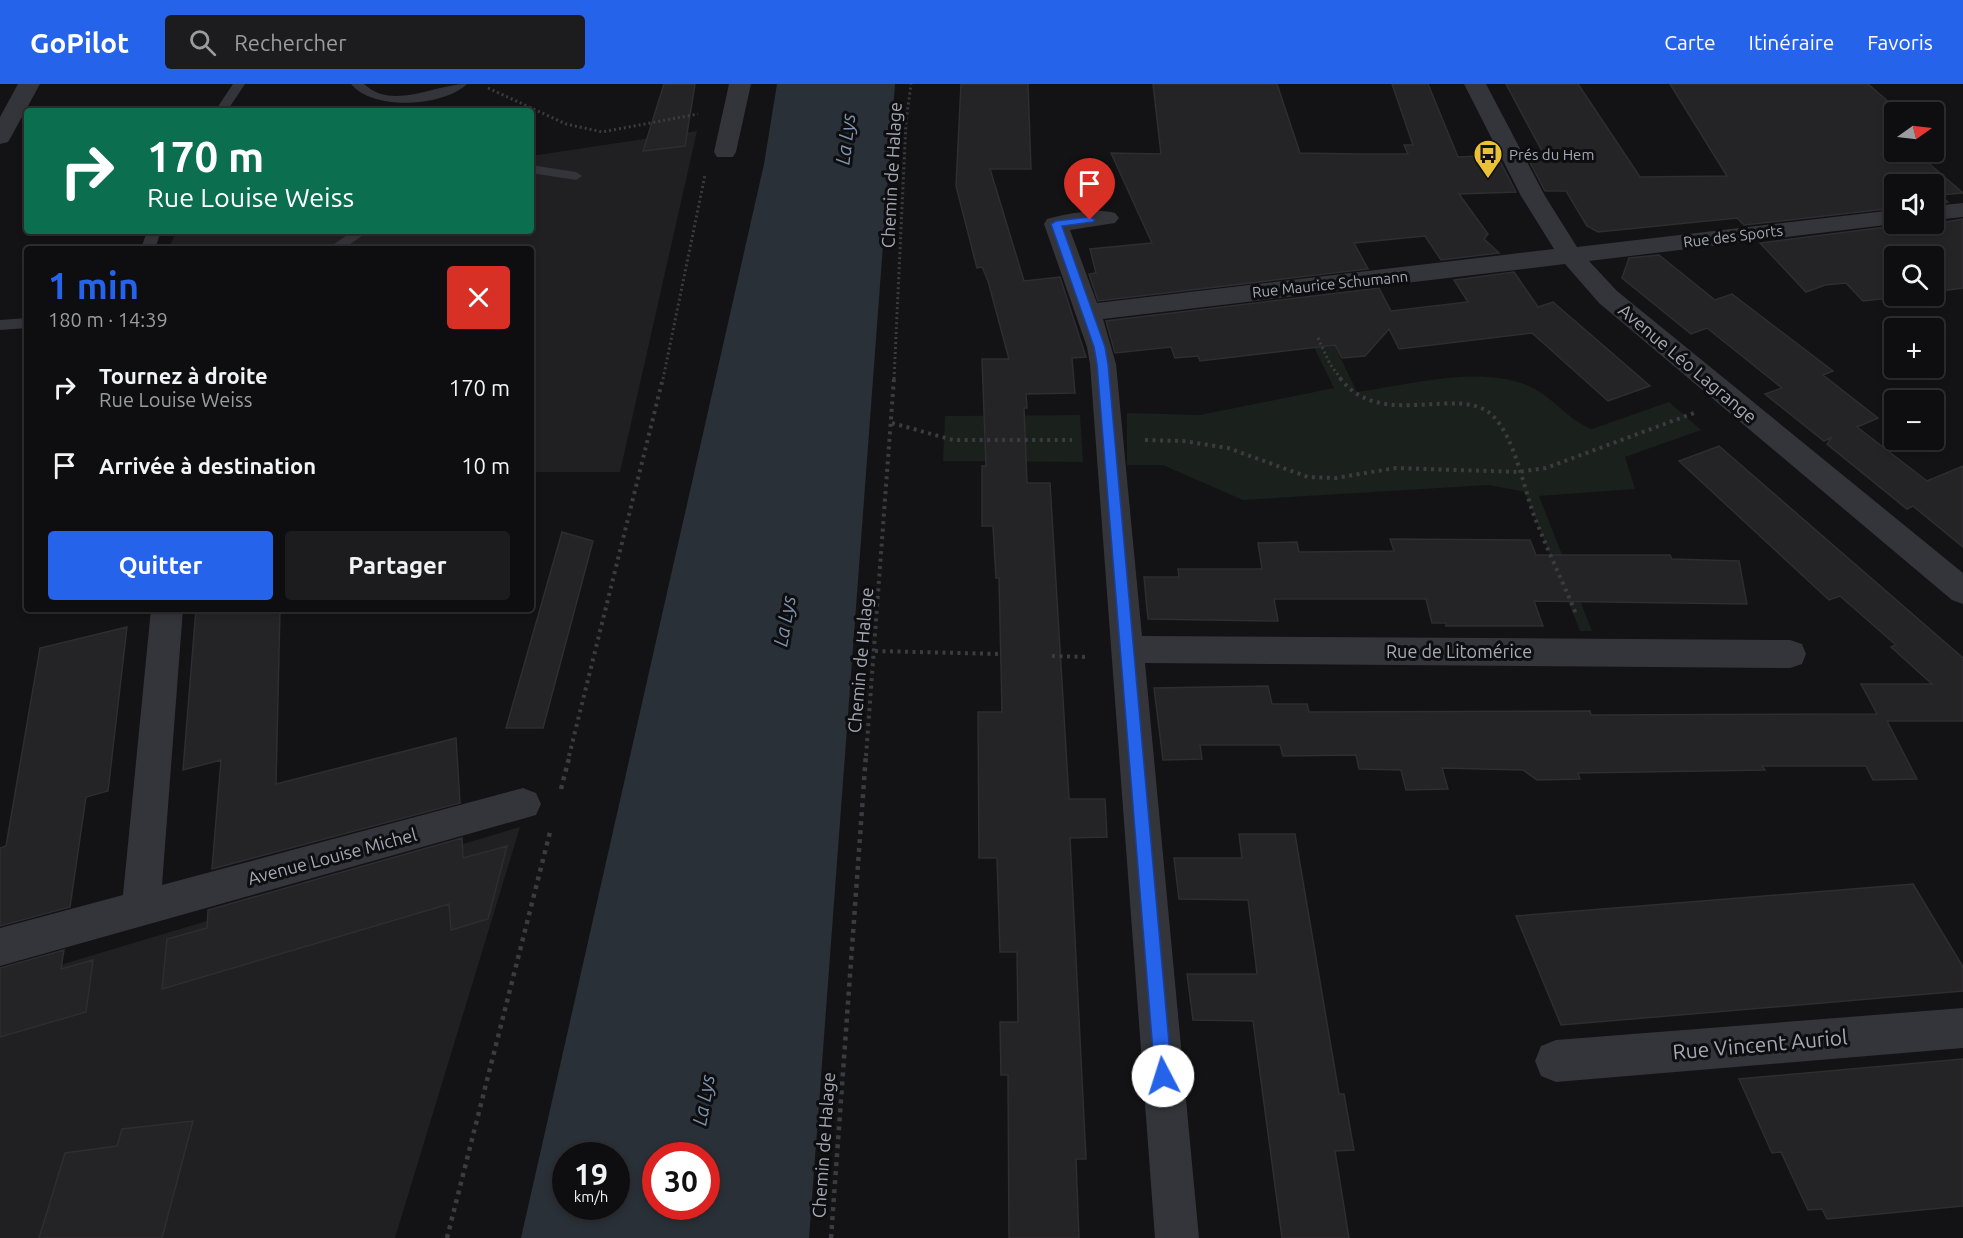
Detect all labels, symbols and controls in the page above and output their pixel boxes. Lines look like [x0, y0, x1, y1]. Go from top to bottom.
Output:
search box [165, 15, 585, 69]
icon: search [186, 26, 219, 59]
text: GoPilot [30, 27, 129, 58]
text: Rechercher [234, 30, 347, 55]
text: Carte [1664, 30, 1716, 54]
text: Itinéraire [1749, 30, 1834, 54]
text: Favoris [1867, 30, 1933, 54]
street label: Chemin de Halage [877, 101, 905, 249]
north arrow [1884, 102, 1944, 162]
map controls [1884, 102, 1944, 450]
water label: La Lys [830, 112, 860, 166]
icon: right [48, 132, 126, 210]
text: 170 m [147, 133, 264, 180]
bus stop icon: Prés du Hem [1472, 138, 1504, 180]
place label: Prés du Hem [1509, 146, 1594, 163]
pin [1064, 158, 1115, 220]
icon: arrive [1073, 167, 1106, 200]
button: sound [1884, 174, 1944, 234]
text: Rue Louise Weiss [147, 182, 354, 212]
street label: Rue des Sports [1682, 221, 1784, 251]
button: search [1884, 246, 1944, 306]
text: 1 min [48, 265, 139, 306]
button: close [447, 266, 510, 329]
street label: Rue Maurice Schumann [1251, 267, 1409, 301]
street label: Avenue Léo Lagrange [1615, 299, 1761, 427]
text: 180 m · 14:39 [48, 308, 168, 331]
button: + [1884, 318, 1944, 378]
text: Tournez à droite [99, 363, 268, 388]
icon: right [48, 371, 81, 404]
text: 170 m [449, 375, 510, 400]
text: Rue Louise Weiss [99, 388, 252, 411]
button: − [1884, 390, 1944, 450]
icon: arrive [48, 449, 81, 482]
text: Arrivée à destination [99, 453, 316, 478]
text: 10 m [461, 453, 510, 478]
button: Quitter [48, 531, 273, 600]
button: Partager [285, 531, 510, 600]
street label: Chemin de Halage [844, 586, 876, 734]
water label: La Lys [768, 593, 800, 648]
street label: Rue de Litomérice [1386, 641, 1532, 661]
street label: Avenue Louise Michel [245, 824, 419, 888]
street label: Rue Vincent Auriol [1672, 1024, 1848, 1064]
position arrow [1131, 1044, 1195, 1108]
street label: Chemin de Halage [808, 1071, 838, 1219]
water label: La Lys [687, 1072, 719, 1127]
speed limit sign: 30 [642, 1142, 720, 1220]
text: 19 [574, 1157, 608, 1191]
text: km/h [574, 1188, 608, 1205]

